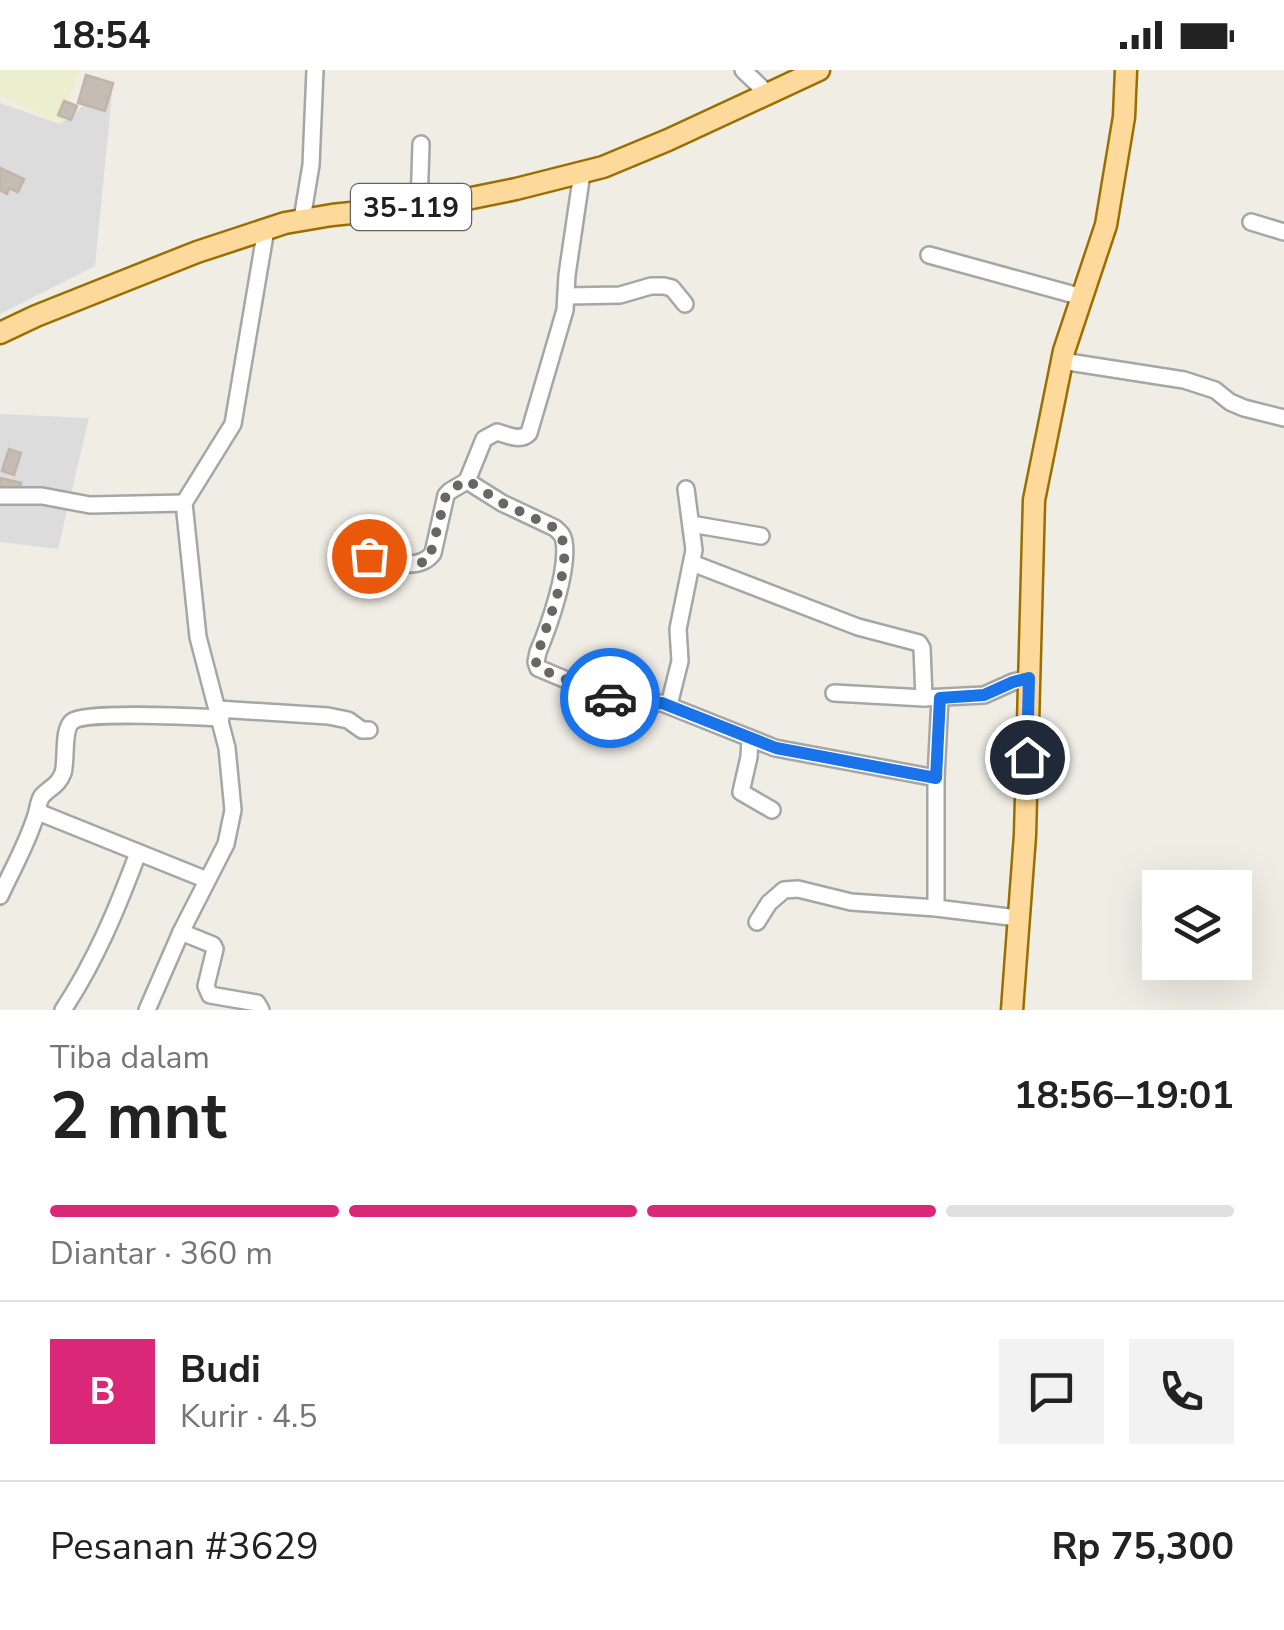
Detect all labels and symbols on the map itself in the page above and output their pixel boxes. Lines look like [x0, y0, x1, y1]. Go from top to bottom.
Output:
road number: 35-119 [351, 184, 471, 230]
pin [327, 514, 412, 599]
courier [560, 648, 660, 748]
pin [985, 715, 1070, 800]

